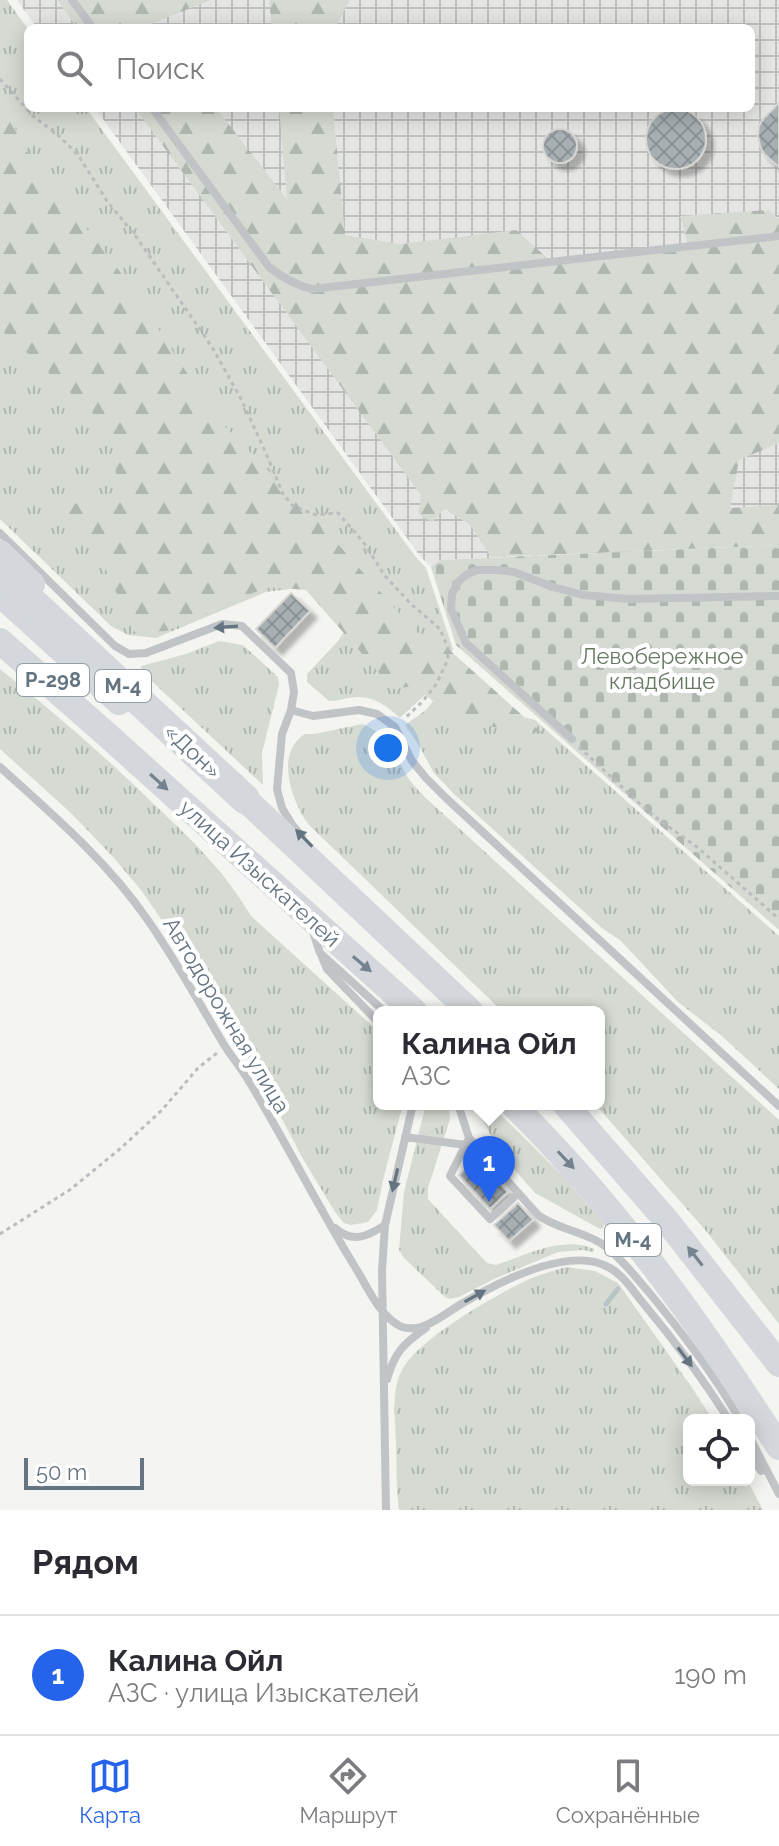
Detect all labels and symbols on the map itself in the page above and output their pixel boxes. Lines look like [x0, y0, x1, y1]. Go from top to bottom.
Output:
one-way arrow [214, 621, 239, 634]
park label: Левобережное кладбище [581, 643, 743, 694]
road number: Р-298 [17, 664, 89, 696]
road number: М-4 [95, 670, 151, 702]
street label: «Дон» [159, 718, 227, 784]
your location [368, 728, 408, 768]
one-way arrow [150, 773, 169, 791]
street label: улица Изыскателей [174, 794, 346, 952]
one-way arrow [295, 829, 314, 848]
street label: Автодорожная улица [158, 912, 296, 1118]
one-way arrow [352, 955, 372, 972]
pin: 1 [463, 1136, 515, 1202]
one-way arrow [556, 1151, 574, 1170]
one-way arrow [388, 1168, 401, 1193]
road number: М-4 [605, 1224, 661, 1256]
one-way arrow [687, 1246, 703, 1266]
one-way arrow [464, 1289, 487, 1303]
one-way arrow [677, 1346, 693, 1368]
scale bar [24, 1454, 144, 1490]

